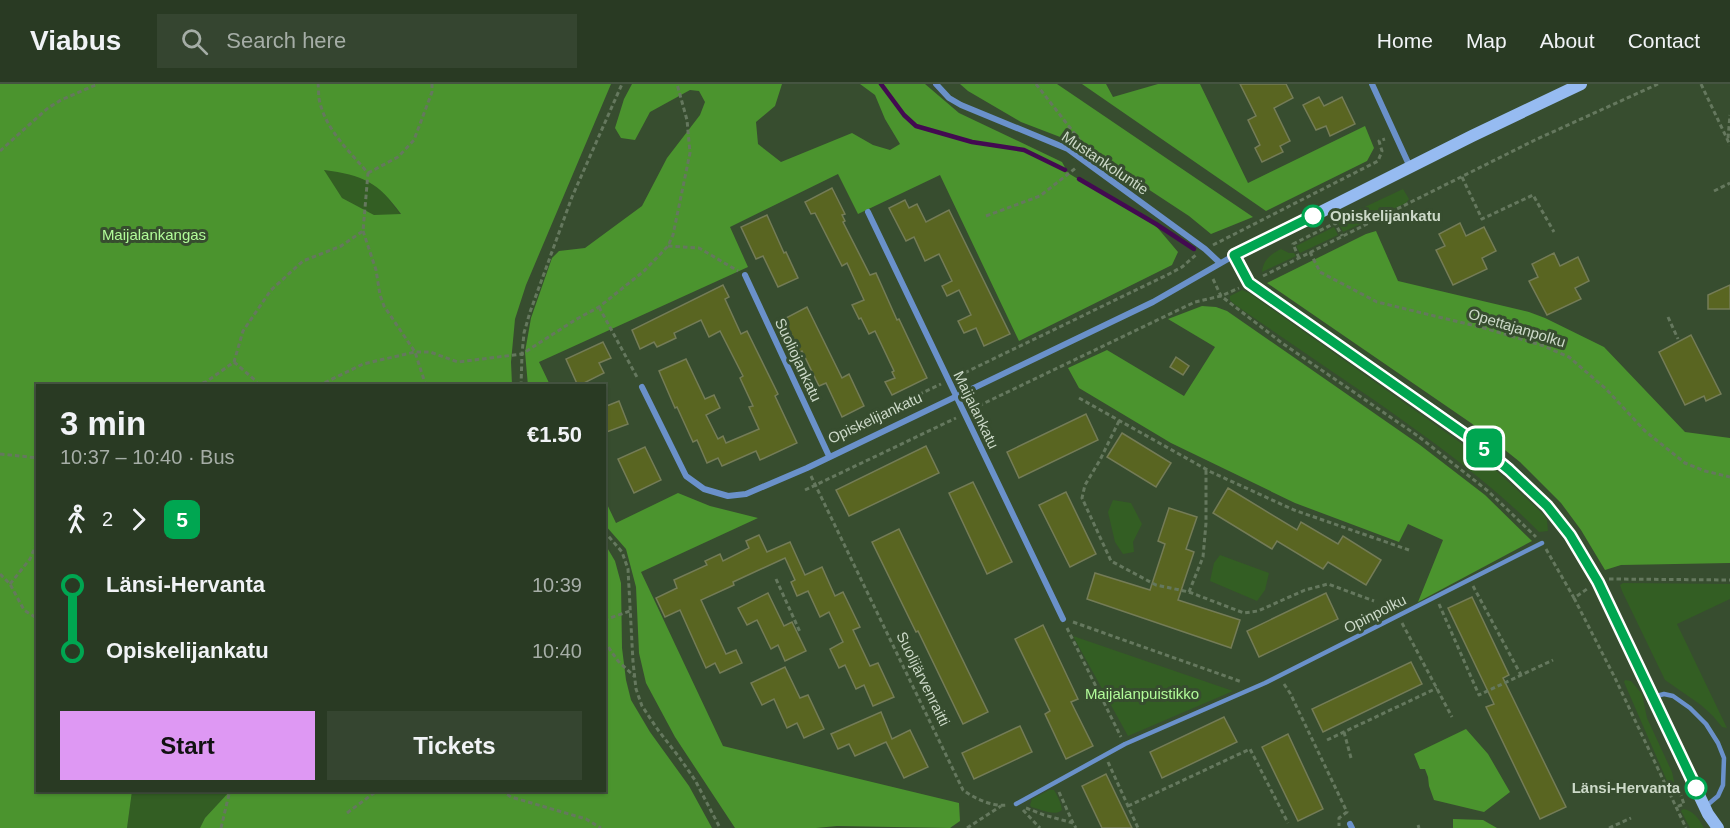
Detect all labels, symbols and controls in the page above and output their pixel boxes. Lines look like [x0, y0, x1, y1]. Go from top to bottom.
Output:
search box [157, 14, 577, 68]
text: Viabus [30, 25, 121, 56]
icon: search [178, 25, 211, 58]
text: Search here [226, 28, 346, 53]
text: Home [1377, 29, 1433, 52]
text: Map [1466, 29, 1507, 52]
text: About [1540, 29, 1595, 52]
text: Contact [1628, 29, 1700, 52]
street label: Mustankoluntie [1059, 127, 1152, 198]
marker: Opiskelijankatu [1302, 205, 1324, 227]
place label: Opiskelijankatu [1330, 207, 1441, 224]
park label: Maijalankangas [102, 226, 206, 243]
street label: Opettajanpolku [1466, 305, 1568, 350]
street label: Suoliojankatu [772, 315, 825, 404]
street label: Maijalankatu [950, 368, 1003, 451]
street label: Opiskelijankatu [825, 388, 924, 447]
text: 3 min [60, 405, 146, 442]
text: €1.50 [527, 422, 582, 447]
line badge: 5 [1464, 428, 1504, 468]
text: 5 [1478, 437, 1490, 460]
text: 10:37 – 10:40 · Bus [60, 446, 235, 468]
icon: walk [60, 503, 93, 536]
icon: forward [122, 503, 155, 536]
text: 2 [102, 508, 113, 530]
text: 5 [176, 508, 188, 531]
text: Länsi-Hervanta [106, 572, 265, 597]
text: 10:39 [532, 574, 582, 596]
street label: Opinpolku [1341, 591, 1409, 636]
street label: Suolijärvenraitti [893, 629, 954, 729]
text: Opiskelijankatu [106, 638, 269, 663]
text: 10:40 [532, 640, 582, 662]
park label: Maijalanpuistikko [1085, 685, 1199, 702]
button: Start [60, 711, 315, 780]
button: Tickets [327, 711, 582, 780]
marker: Länsi-Hervanta [1685, 777, 1707, 799]
place label: Länsi-Hervanta [1572, 779, 1681, 796]

